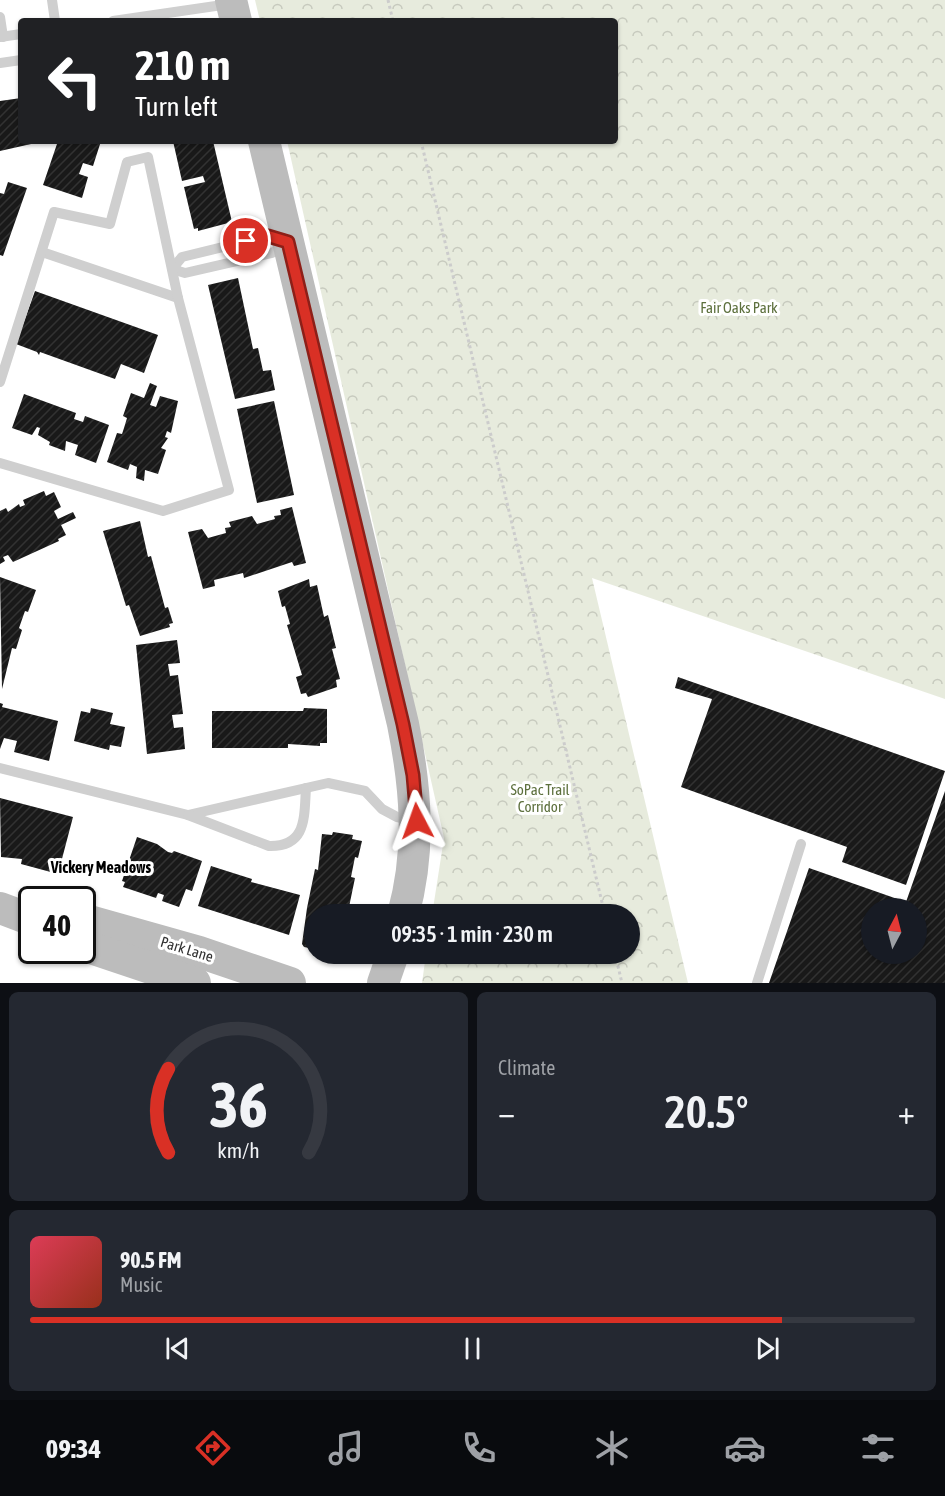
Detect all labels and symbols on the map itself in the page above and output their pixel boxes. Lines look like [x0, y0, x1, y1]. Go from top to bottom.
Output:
pin [220, 215, 271, 266]
park label: Fair Oaks Park [700, 299, 778, 316]
park label: SoPac Trail Corridor [510, 781, 570, 815]
position arrow [385, 789, 449, 853]
district label: Vickery Meadows [50, 858, 152, 876]
speed limit sign: 40 [18, 886, 96, 964]
north arrow [861, 898, 927, 964]
street label: Park Lane [159, 933, 215, 965]

